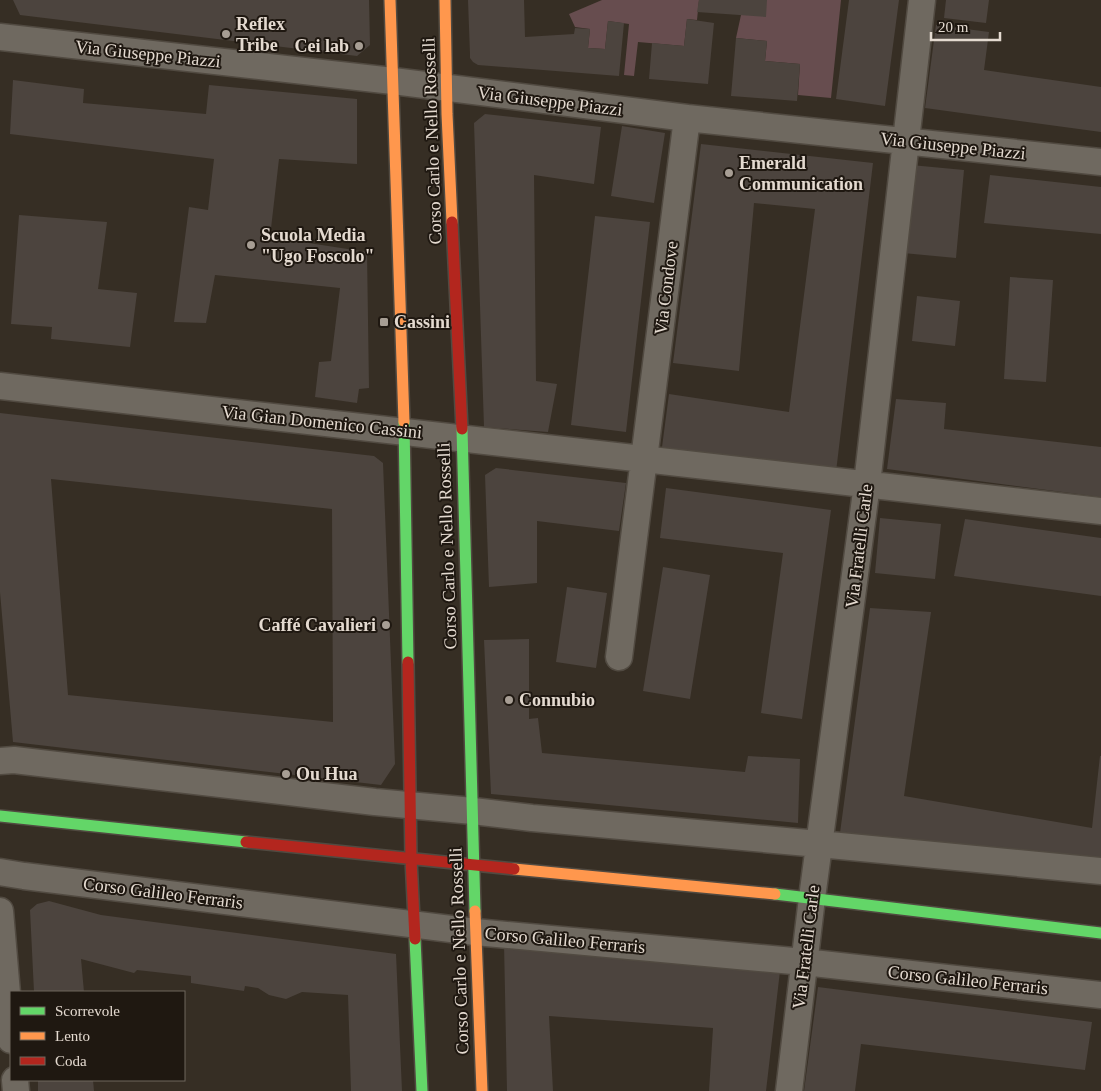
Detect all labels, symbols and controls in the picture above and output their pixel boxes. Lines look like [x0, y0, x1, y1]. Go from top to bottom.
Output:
scale bar [931, 10, 1000, 42]
place label: Reflex Tribe [236, 14, 285, 55]
text: 20 m [938, 19, 969, 35]
marker: Reflex Tribe [220, 28, 232, 40]
street label: Via Giuseppe Piazzi [74, 36, 222, 72]
place label: Cei lab [294, 36, 349, 56]
street label: Corso Carlo e Nello Rosselli [418, 37, 446, 245]
marker: Cei lab [353, 40, 365, 52]
street label: Via Giuseppe Piazzi [476, 82, 624, 120]
street label: Via Giuseppe Piazzi [879, 128, 1027, 164]
place label: Emerald Communication [739, 153, 863, 194]
marker: Emerald Communication [723, 167, 735, 179]
place label: Scuola Media "Ugo Foscolo" [261, 225, 374, 266]
marker: Scuola Media "Ugo Foscolo" [245, 239, 257, 251]
street label: Via Condove [650, 240, 682, 336]
place label: Cassini [394, 312, 450, 332]
marker: Cassini [378, 316, 390, 328]
street label: Via Gian Domenico Cassini [221, 402, 423, 442]
street label: Corso Carlo e Nello Rosselli [433, 442, 461, 650]
street label: Via Fratelli Carle [841, 483, 877, 609]
place label: Caffé Cavalieri [259, 615, 376, 635]
marker: Caffé Cavalieri [380, 619, 392, 631]
place label: Connubio [519, 690, 595, 710]
marker: Connubio [503, 694, 515, 706]
place label: Ou Hua [296, 764, 358, 784]
marker: Ou Hua [280, 768, 292, 780]
street label: Corso Carlo e Nello Rosselli [445, 847, 473, 1055]
street label: Corso Galileo Ferraris [82, 873, 244, 913]
street label: Via Fratelli Carle [788, 884, 824, 1010]
street label: Corso Galileo Ferraris [484, 923, 646, 957]
street label: Corso Galileo Ferraris [887, 962, 1049, 998]
legend [10, 991, 185, 1081]
text: Scorrevole [55, 1003, 120, 1019]
text: Lento [55, 1028, 90, 1044]
text: Coda [55, 1053, 87, 1069]

